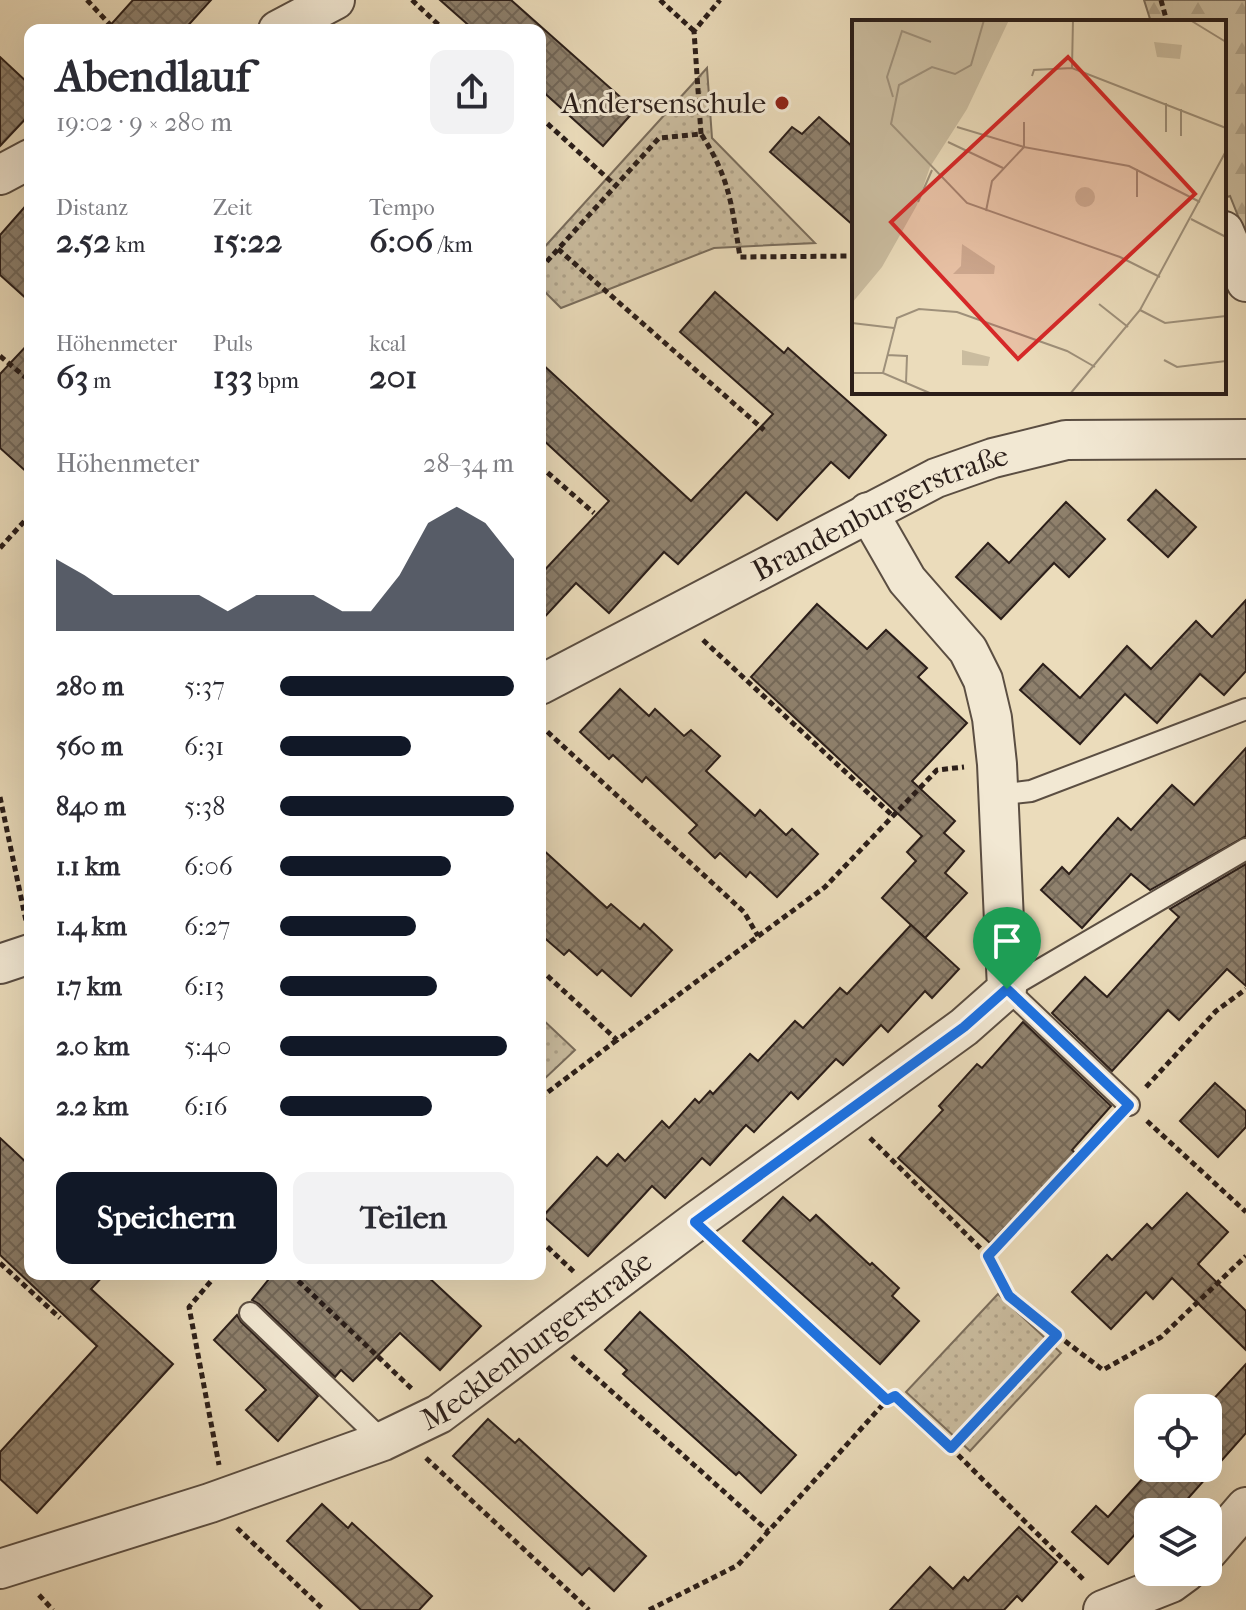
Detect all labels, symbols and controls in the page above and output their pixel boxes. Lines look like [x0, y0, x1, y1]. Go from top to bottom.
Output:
inset map [852, 20, 1226, 394]
button: share [430, 50, 514, 134]
text: Abendlauf [56, 51, 250, 102]
place label: Andersenschule [560, 86, 766, 121]
marker: Andersenschule [773, 94, 791, 112]
text: 19:02 · 9 × 280 m [56, 107, 232, 138]
text: Distanz [56, 195, 128, 221]
text: Zeit [213, 195, 253, 221]
text: Tempo [369, 195, 435, 221]
text: 2.52 [56, 221, 111, 261]
text: 15:22 [213, 221, 283, 261]
text: 6:06 [369, 221, 433, 261]
text: km [111, 232, 145, 258]
text: /km [433, 232, 473, 258]
text: Höhenmeter [56, 331, 177, 357]
text: Puls [213, 331, 253, 357]
text: kcal [369, 331, 406, 357]
text: 63 [56, 357, 88, 397]
text: 133 [213, 357, 253, 397]
text: 201 [369, 357, 418, 397]
text: m [88, 368, 111, 394]
text: bpm [253, 368, 299, 394]
street label: Brandenburgerstraße [746, 438, 1012, 589]
text: Höhenmeter [56, 448, 199, 479]
text: 28–34 m [423, 448, 514, 479]
text: 280 m [56, 671, 124, 702]
text: 5:37 [184, 671, 225, 702]
text: 560 m [56, 731, 123, 762]
text: 6:31 [184, 731, 224, 762]
text: 840 m [56, 791, 126, 822]
text: 5:38 [184, 791, 225, 822]
text: 1.1 km [56, 851, 120, 882]
text: 6:06 [184, 851, 233, 882]
pin [973, 907, 1041, 989]
text: 1.4 km [56, 911, 127, 942]
text: 6:27 [184, 911, 230, 942]
icon: arrive [985, 919, 1029, 963]
text: 1.7 km [56, 971, 122, 1002]
text: 6:13 [184, 971, 224, 1002]
text: 2.0 km [56, 1031, 129, 1062]
text: 5:40 [184, 1031, 231, 1062]
text: 2.2 km [56, 1091, 128, 1122]
text: 6:16 [184, 1091, 228, 1122]
button: Speichern [56, 1172, 277, 1264]
button: Teilen [293, 1172, 514, 1264]
street label: Mecklenburgerstraße [416, 1243, 659, 1438]
map controls [1134, 1394, 1222, 1586]
button: locate [1134, 1394, 1222, 1482]
button: layers [1134, 1498, 1222, 1586]

